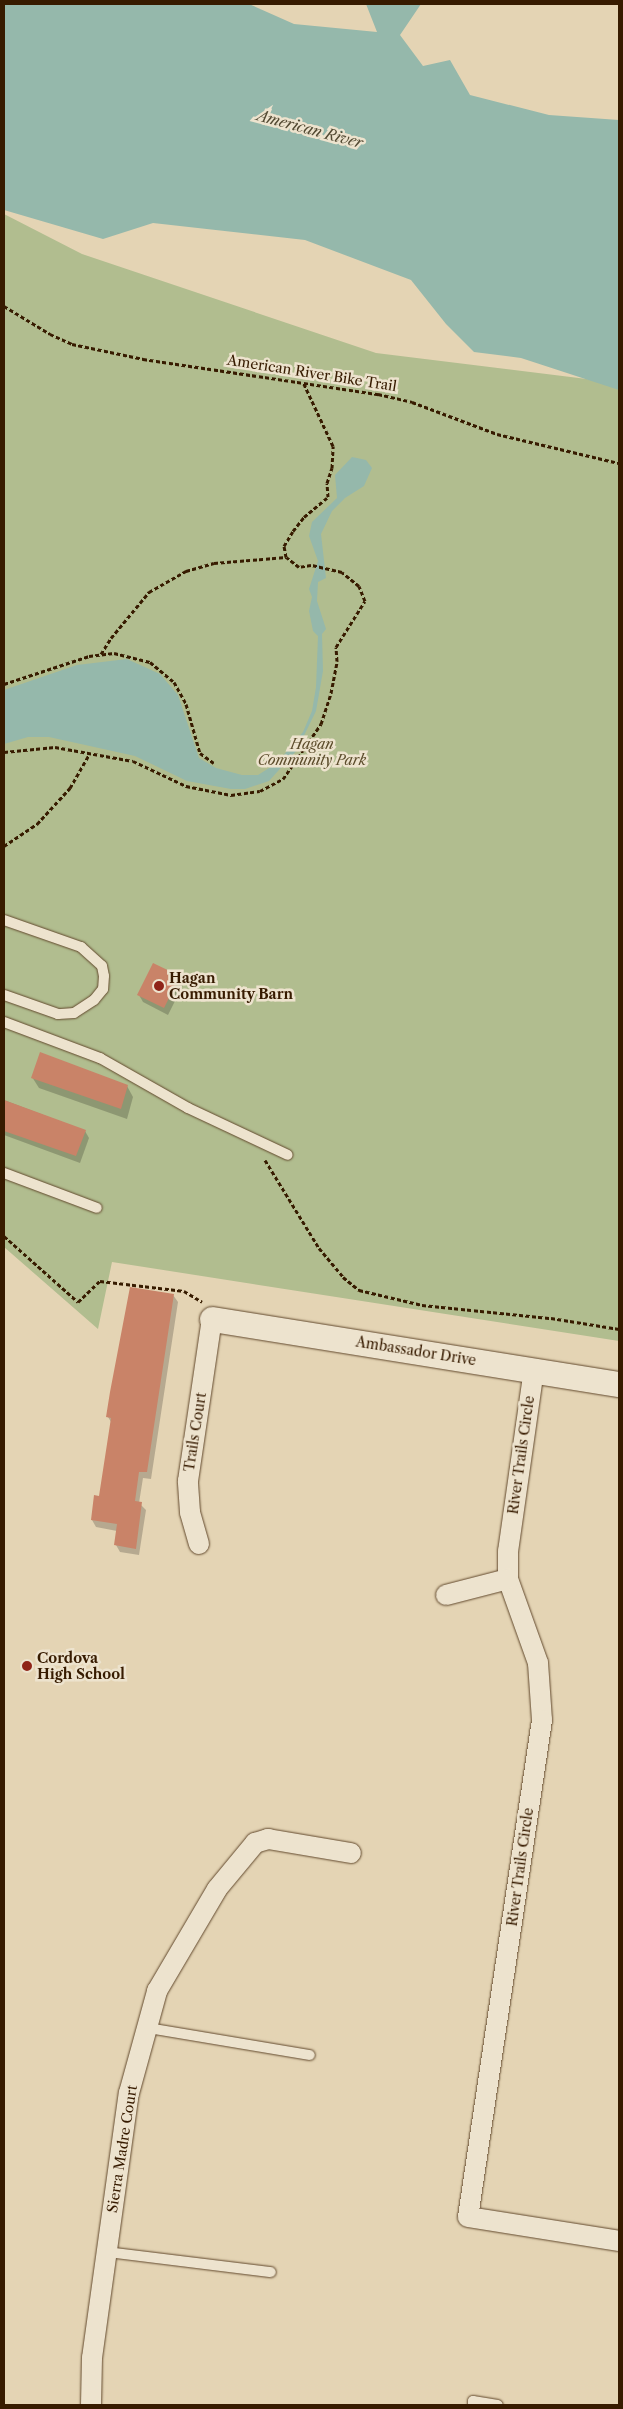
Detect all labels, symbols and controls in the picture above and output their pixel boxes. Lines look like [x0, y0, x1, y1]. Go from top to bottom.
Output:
water label: American River [255, 106, 365, 152]
street label: American River Bike Trail [226, 351, 398, 395]
park label: Hagan Community Park [258, 736, 366, 769]
place label: Hagan Community Barn [169, 970, 294, 1002]
marker: Hagan Community Barn [153, 980, 165, 992]
street label: Ambassador Drive [354, 1333, 478, 1369]
street label: Trails Court [180, 1391, 210, 1473]
street label: River Trails Circle [504, 1394, 538, 1516]
place label: Cordova High School [37, 1650, 125, 1682]
marker: Cordova High School [21, 1660, 33, 1672]
street label: River Trails Circle [503, 1806, 537, 1928]
street label: Sierra Madre Court [104, 2084, 140, 2214]

